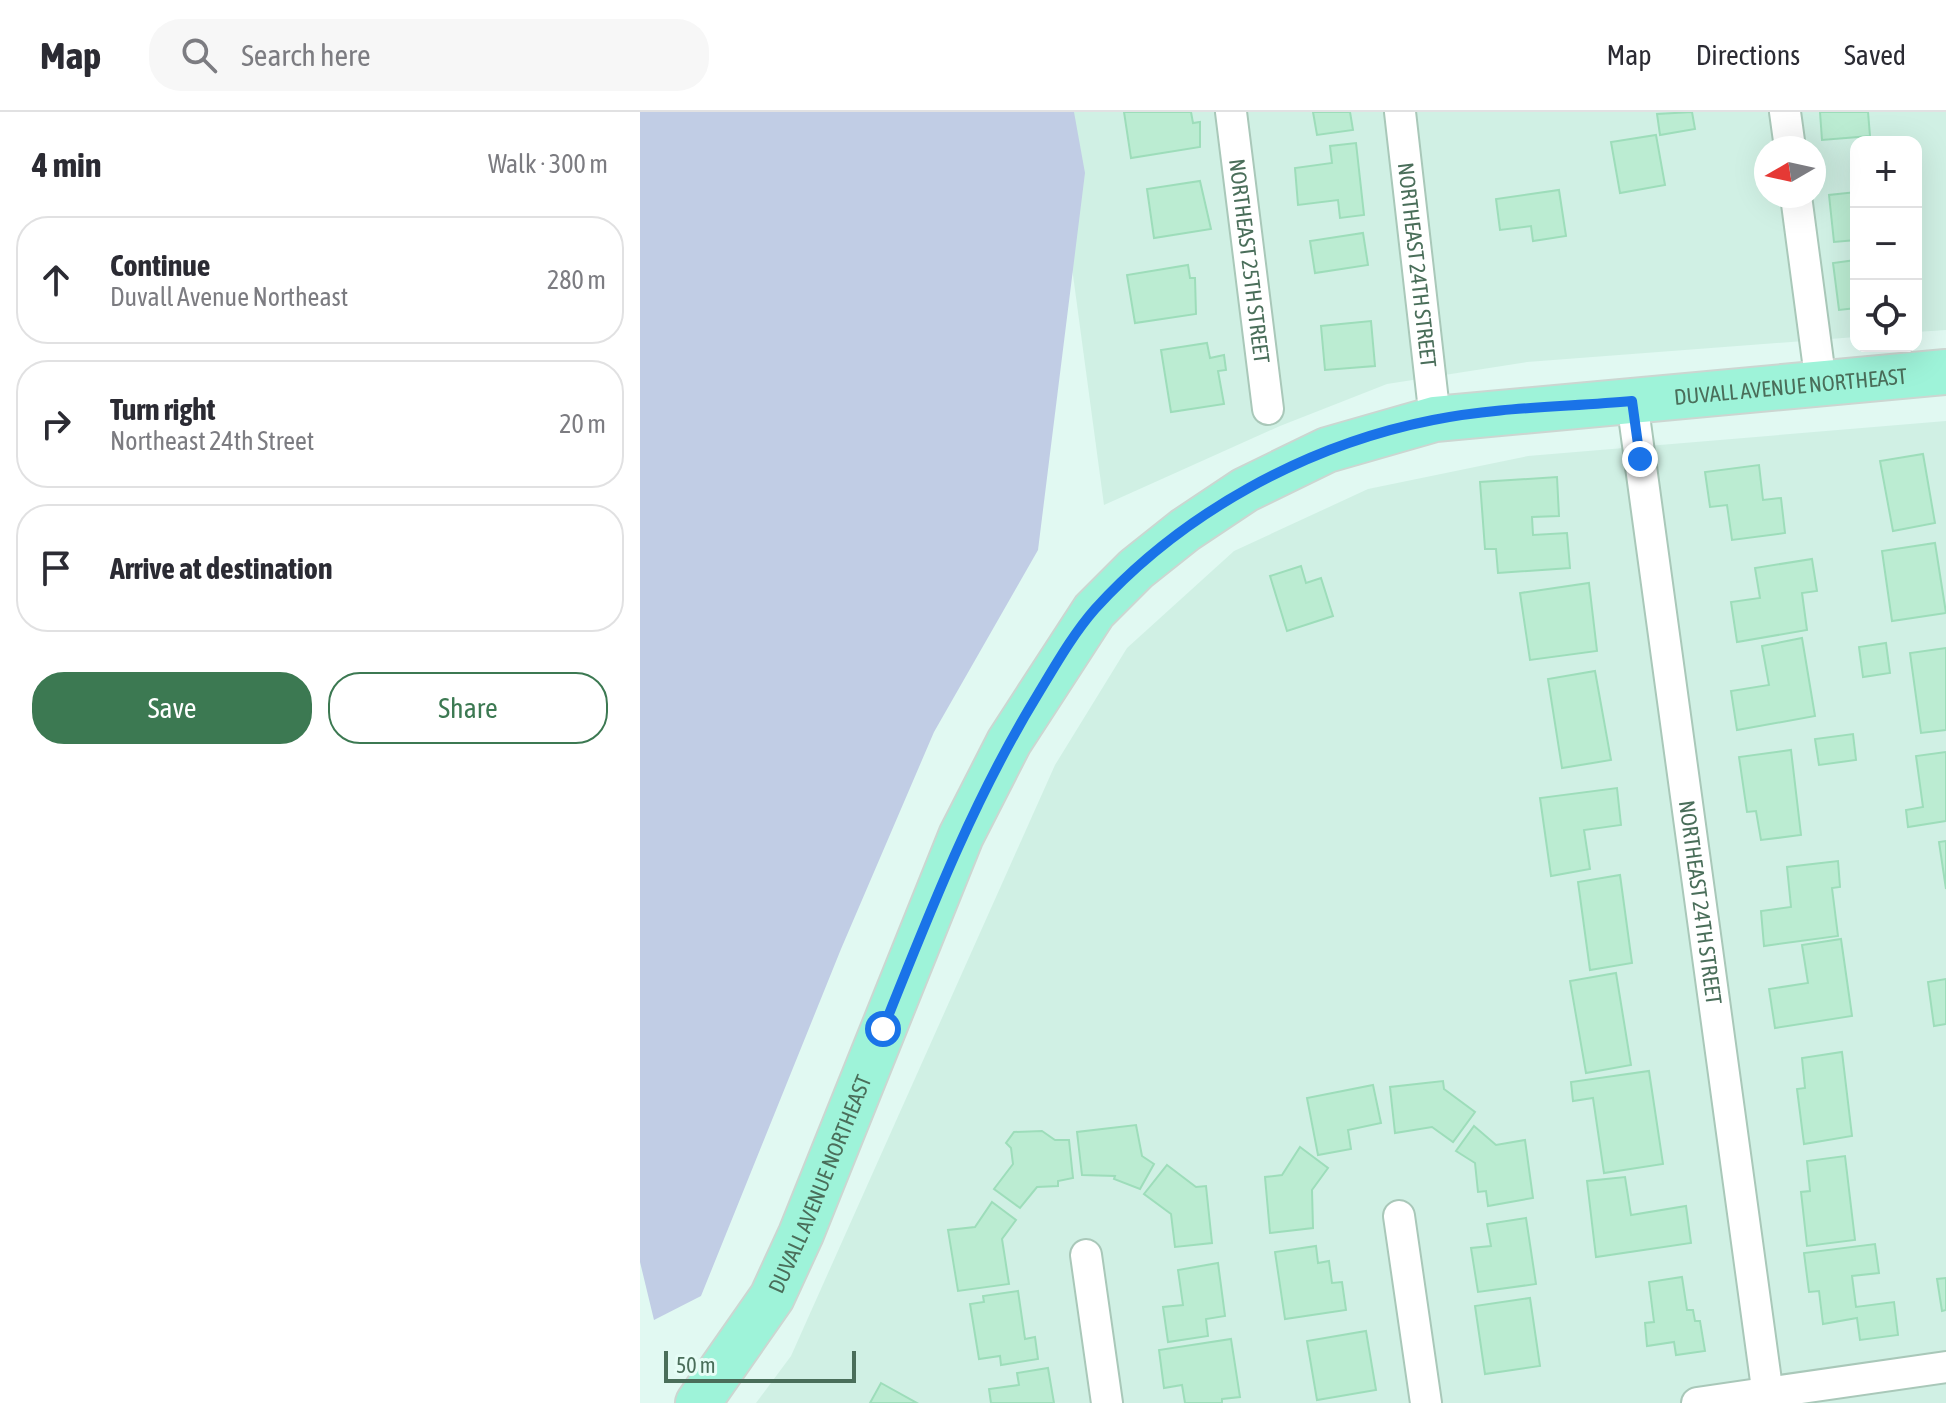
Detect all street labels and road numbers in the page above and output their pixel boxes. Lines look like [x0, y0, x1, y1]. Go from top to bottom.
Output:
street label: NORTHEAST 25TH STREET [1224, 157, 1275, 365]
street label: NORTHEAST 24TH STREET [1393, 161, 1442, 369]
street label: DUVALL AVENUE NORTHEAST [1673, 363, 1908, 410]
street label: NORTHEAST 24TH STREET [1674, 799, 1727, 1006]
street label: DUVALL AVENUE NORTHEAST [763, 1071, 877, 1297]

